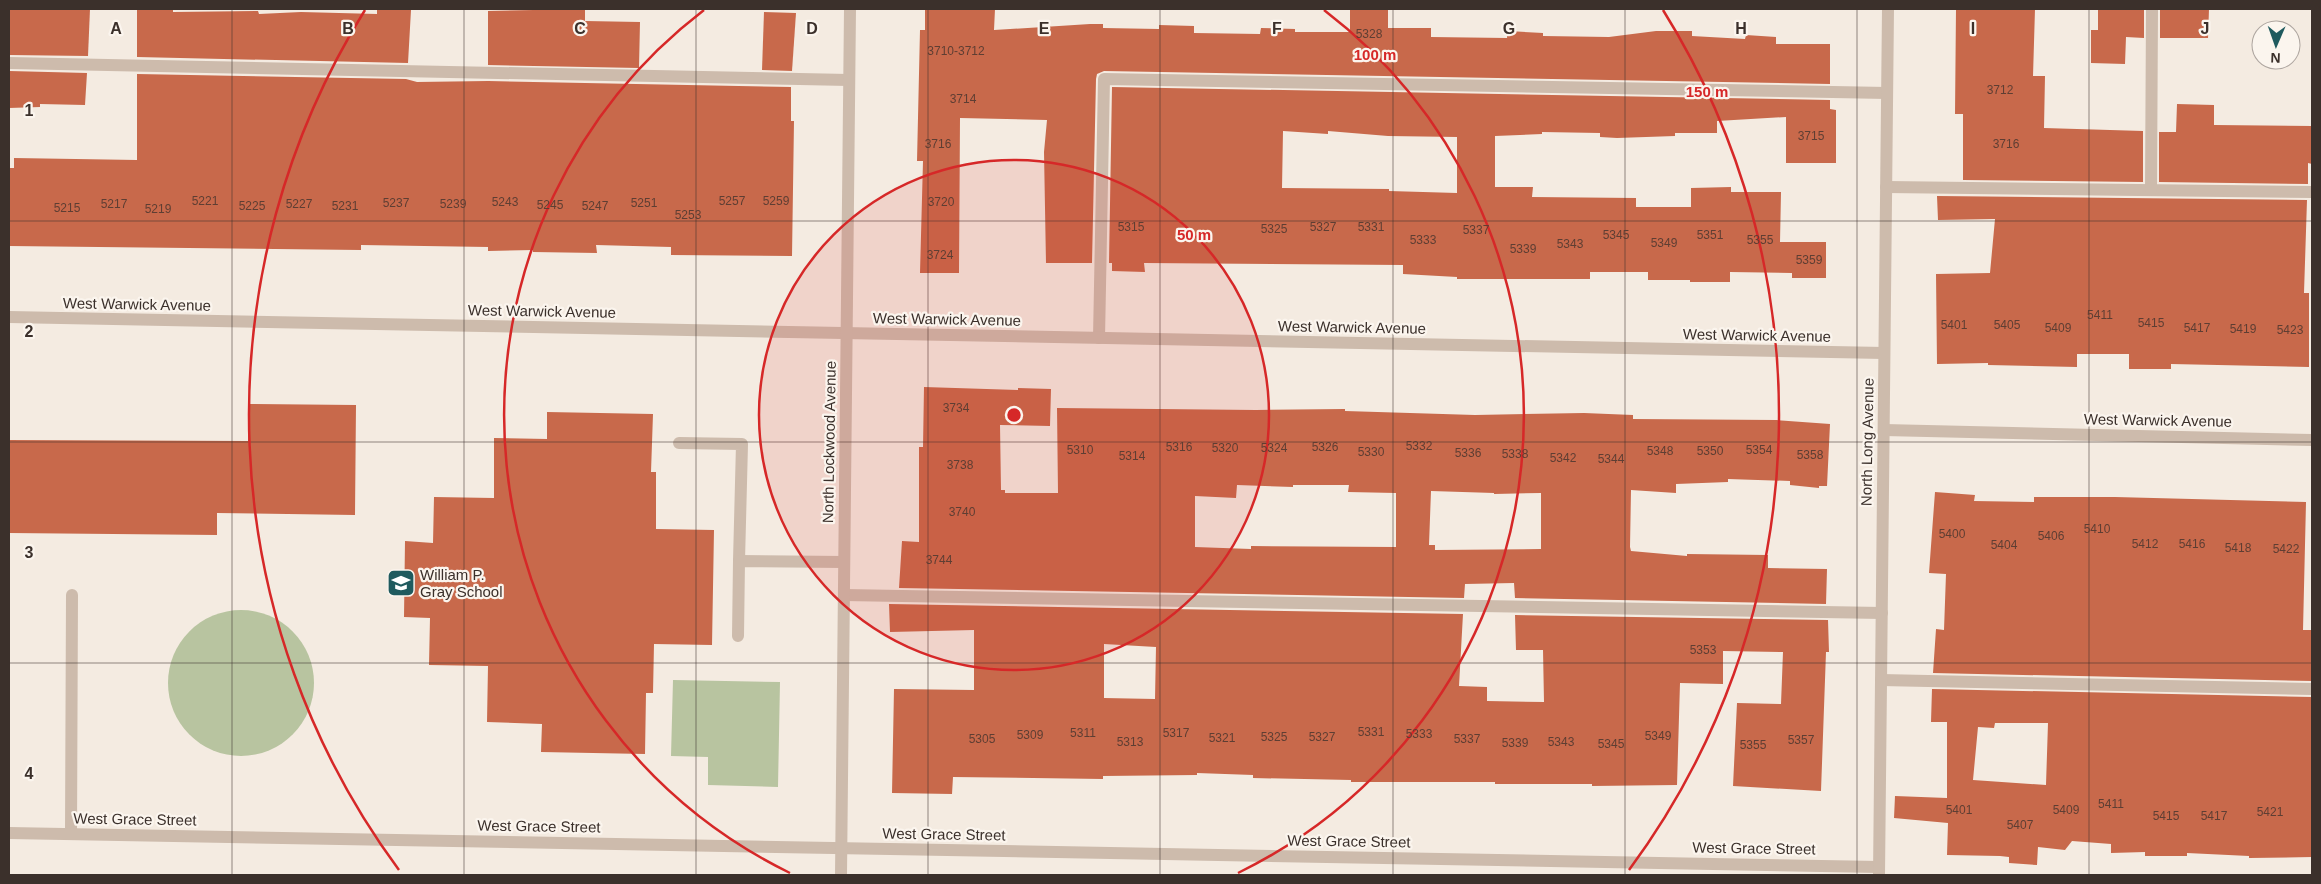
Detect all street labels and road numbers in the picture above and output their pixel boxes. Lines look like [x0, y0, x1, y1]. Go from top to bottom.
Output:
street label: West Warwick Avenue [63, 294, 211, 314]
street label: West Warwick Avenue [468, 301, 616, 321]
street label: West Warwick Avenue [873, 309, 1021, 329]
street label: West Warwick Avenue [1278, 317, 1426, 337]
street label: West Warwick Avenue [1683, 325, 1831, 345]
street label: North Lockwood Avenue [819, 361, 839, 523]
street label: North Long Avenue [1857, 378, 1877, 506]
street label: West Warwick Avenue [2084, 410, 2232, 430]
street label: West Grace Street [73, 809, 198, 829]
street label: West Grace Street [477, 816, 602, 836]
street label: West Grace Street [882, 824, 1007, 844]
street label: West Grace Street [1287, 831, 1412, 851]
street label: West Grace Street [1692, 838, 1817, 858]

